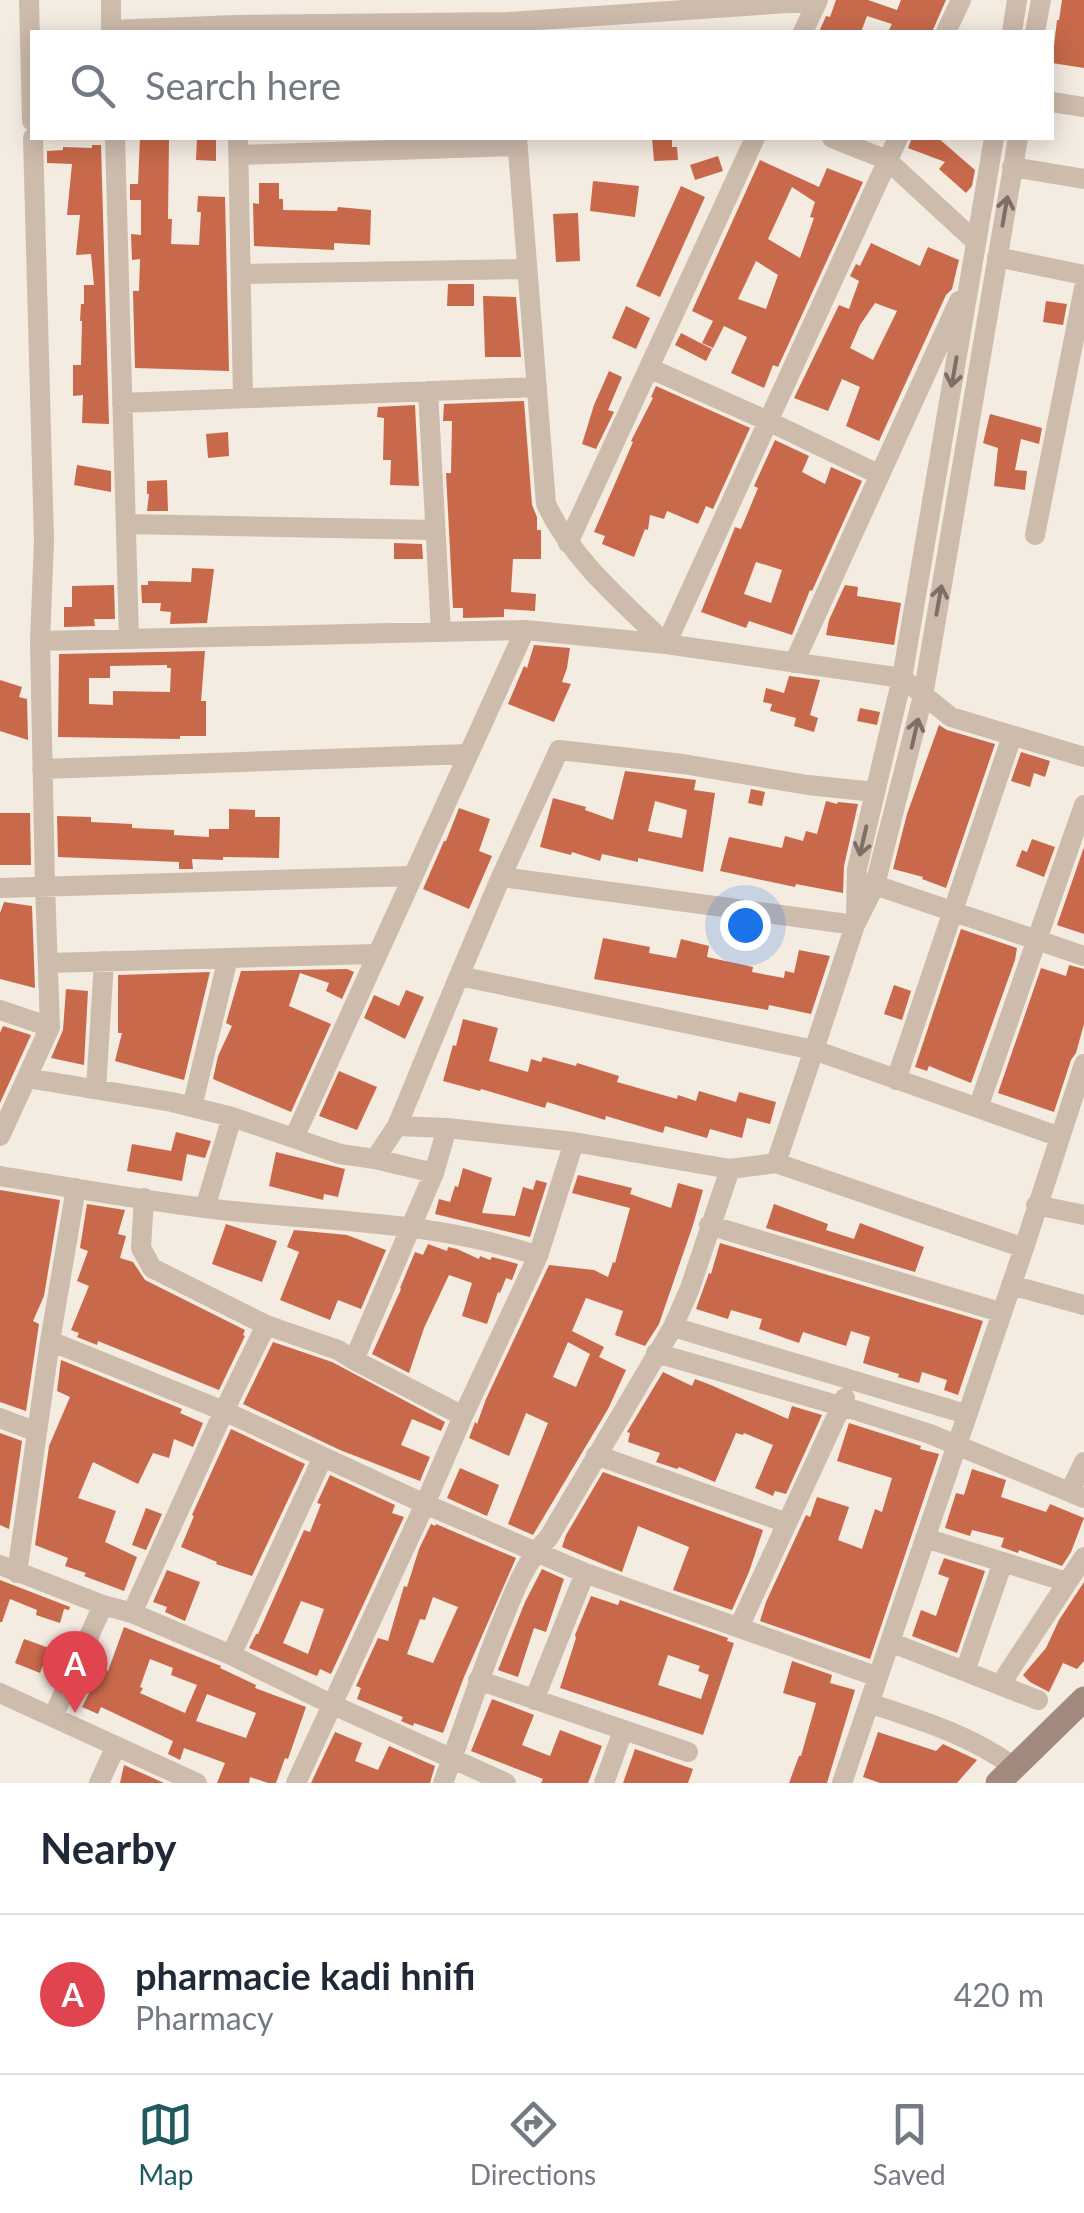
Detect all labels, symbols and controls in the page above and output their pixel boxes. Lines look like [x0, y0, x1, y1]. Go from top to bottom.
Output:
search box [30, 30, 1054, 140]
icon: search [65, 58, 120, 113]
text: Search here [145, 62, 341, 108]
one-way arrow [996, 195, 1015, 228]
one-way arrow [944, 355, 963, 387]
one-way arrow [930, 585, 949, 617]
one-way arrow [907, 717, 925, 749]
one-way arrow [853, 824, 871, 856]
your location [720, 900, 771, 951]
pin: A [42, 1630, 108, 1713]
text: Nearby [40, 1823, 177, 1873]
text: pharmacie kadi hnifi [135, 1952, 475, 1998]
text: A [61, 1975, 84, 2014]
text: 420 m [954, 1975, 1044, 2014]
text: Pharmacy [135, 1998, 274, 2037]
tab: Map [138, 2097, 193, 2191]
tab: Directions [470, 2097, 596, 2191]
tab: Saved [873, 2097, 946, 2191]

